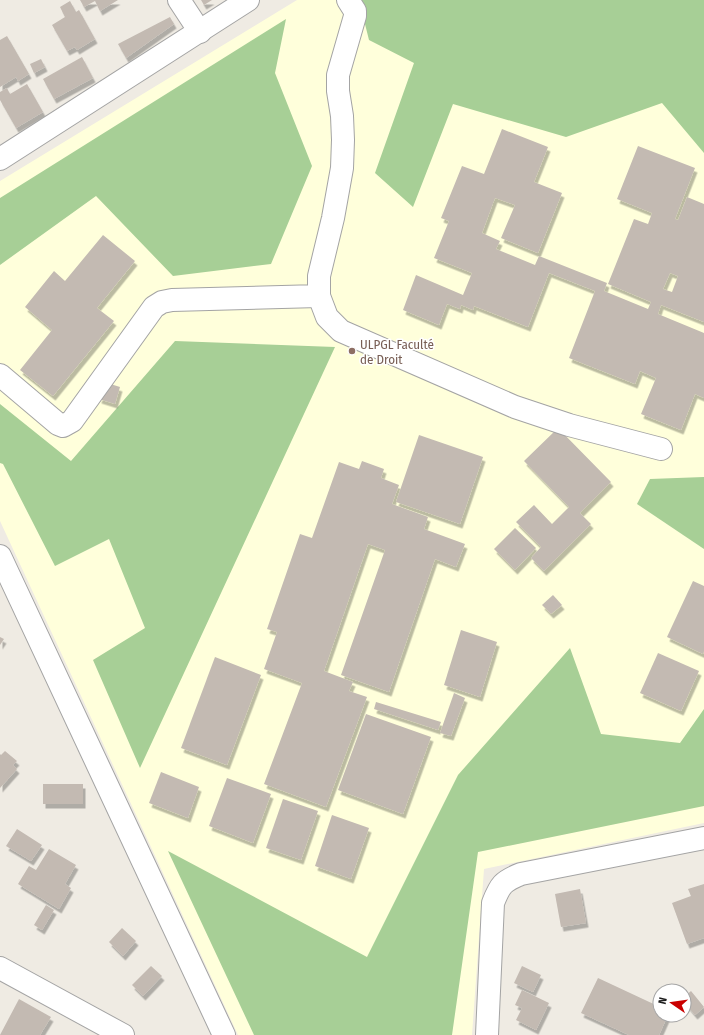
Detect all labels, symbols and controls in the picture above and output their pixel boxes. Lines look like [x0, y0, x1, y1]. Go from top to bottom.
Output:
place label: ULPGL Faculté de Droit [360, 337, 434, 367]
marker: ULPGL Faculté de Droit [347, 346, 357, 356]
north arrow [652, 983, 692, 1023]
text: N [656, 996, 670, 1006]

